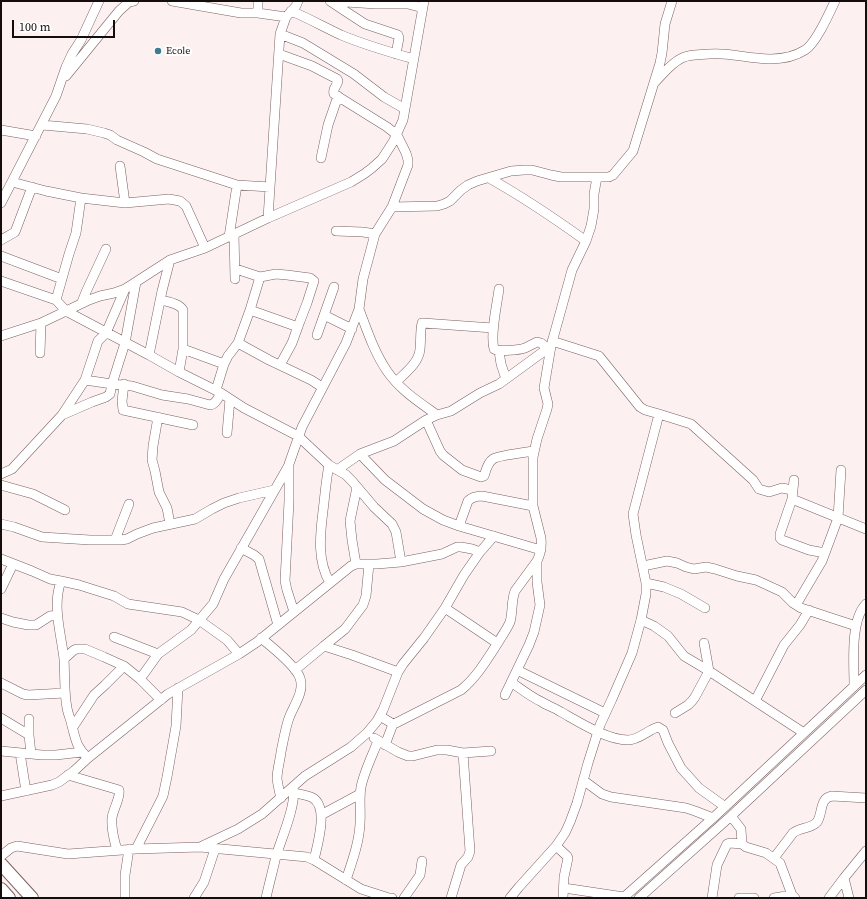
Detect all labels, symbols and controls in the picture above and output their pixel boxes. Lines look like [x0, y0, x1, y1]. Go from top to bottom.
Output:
scale bar [14, 12, 117, 38]
text: 100 m [19, 19, 51, 35]
place label: Ecole [166, 45, 190, 57]
marker: Ecole [153, 46, 163, 56]

